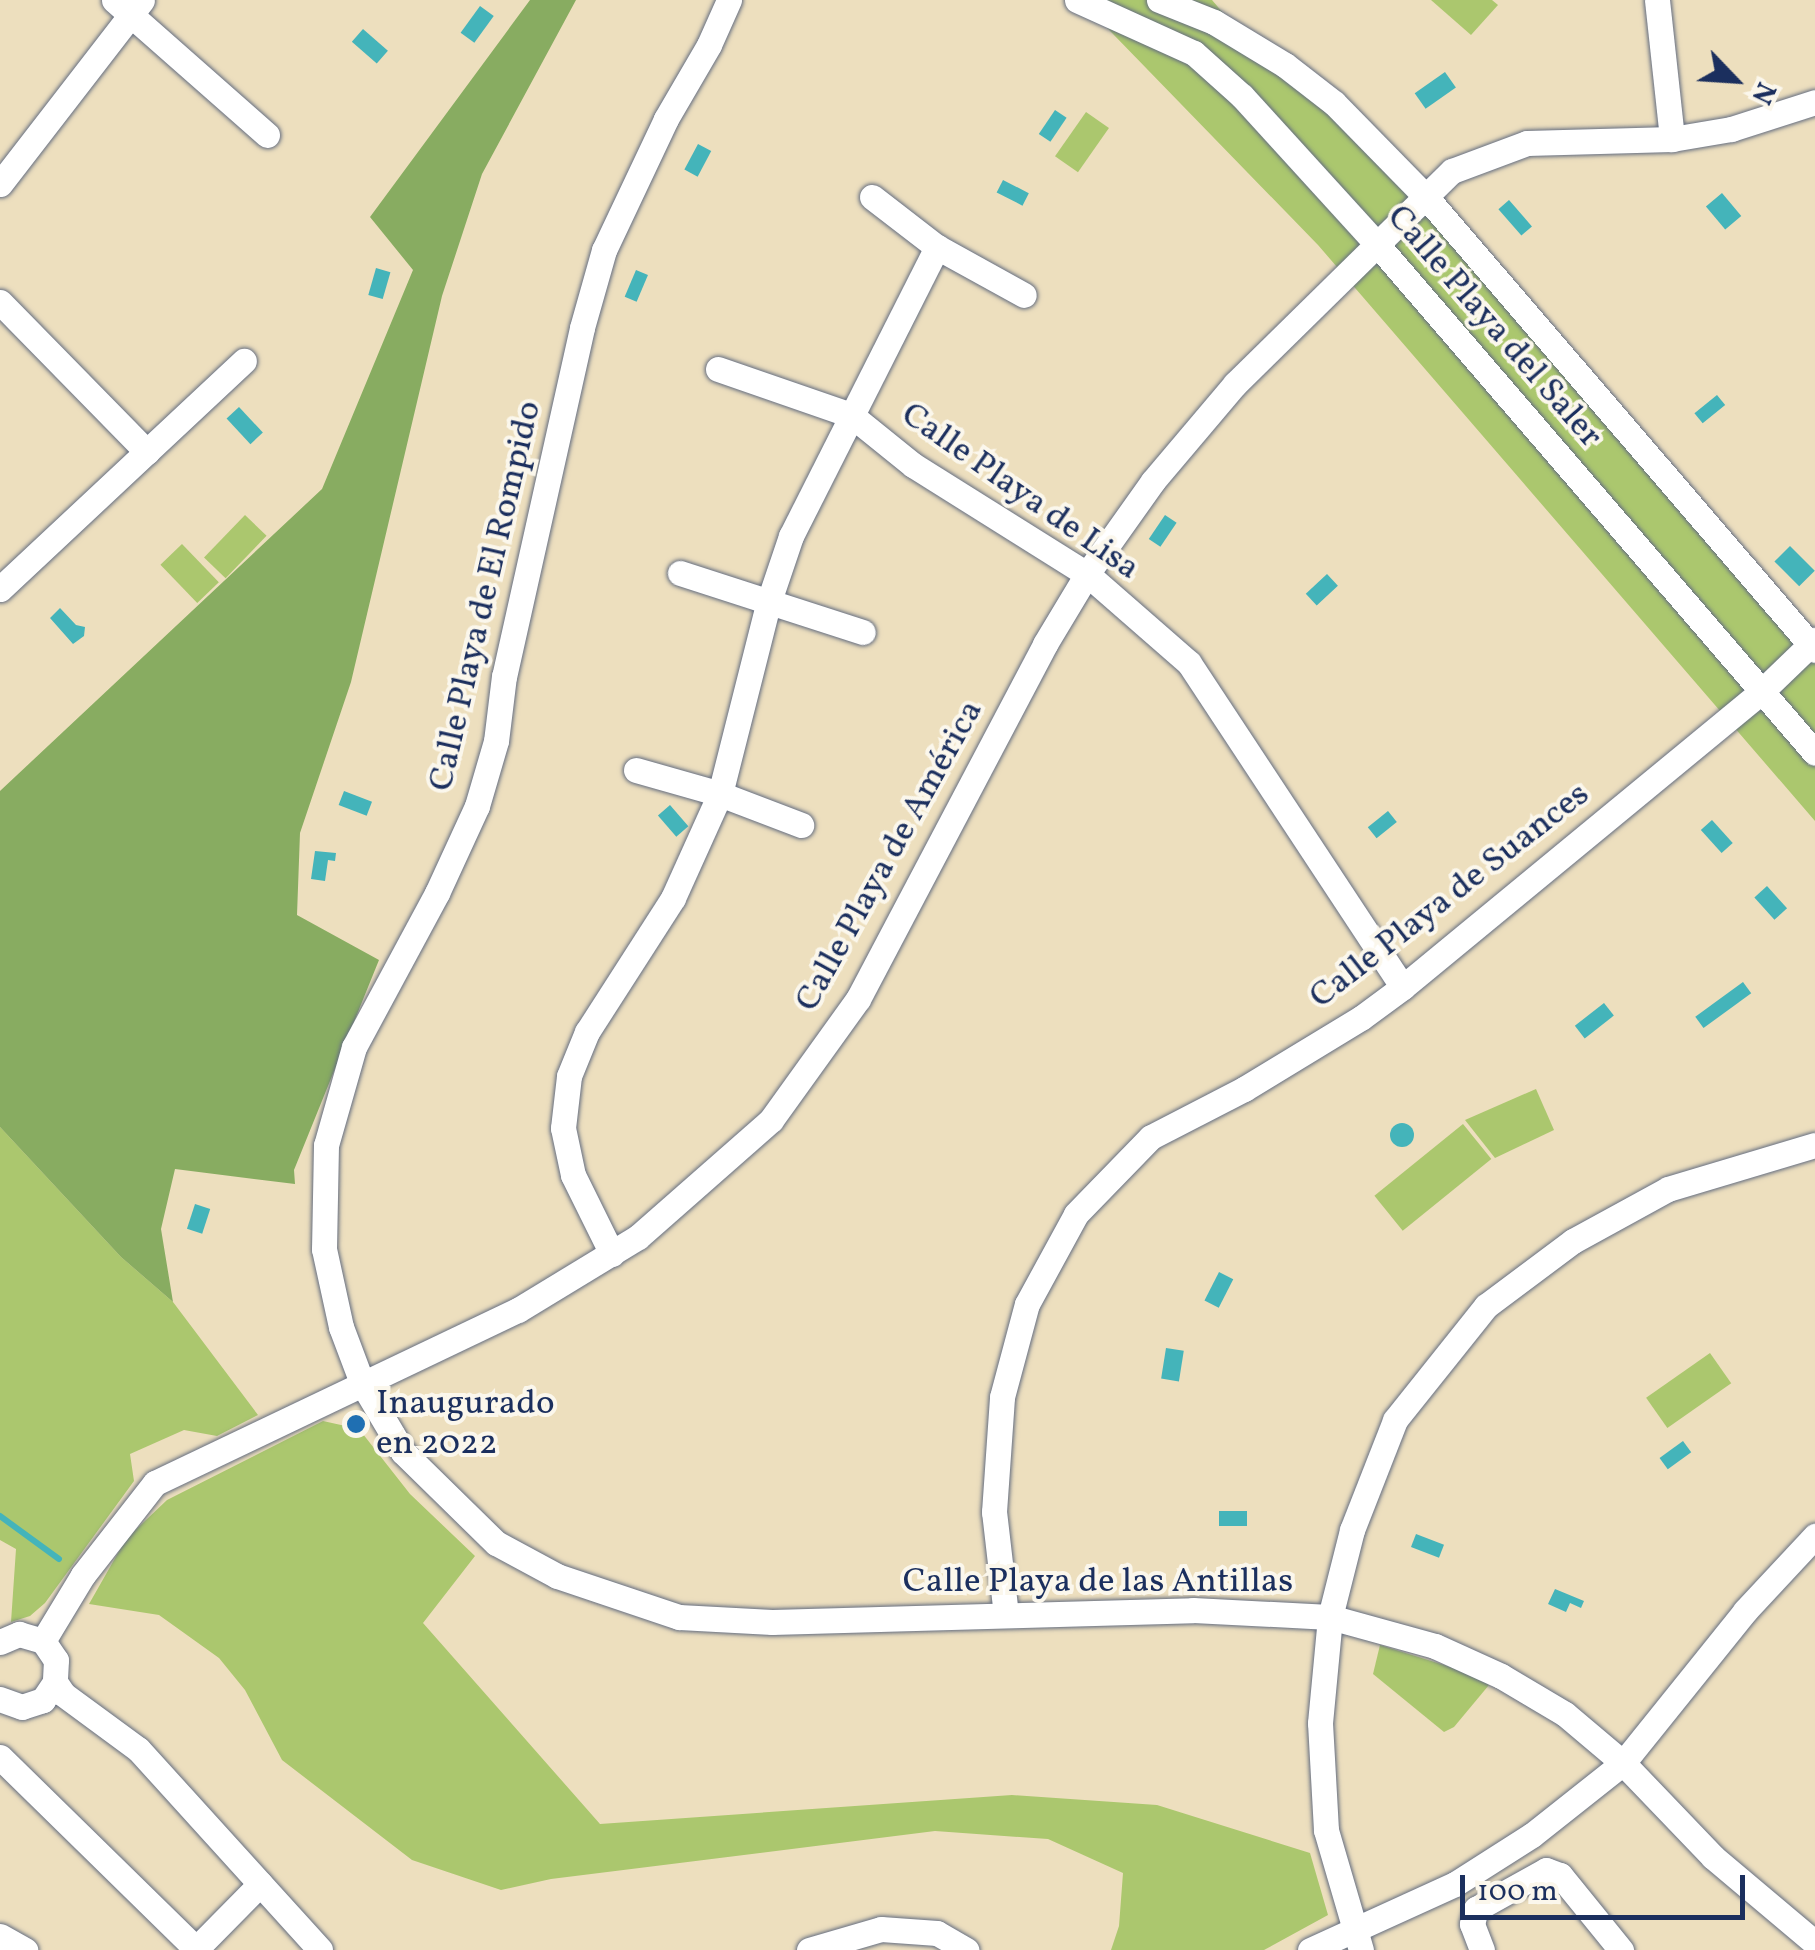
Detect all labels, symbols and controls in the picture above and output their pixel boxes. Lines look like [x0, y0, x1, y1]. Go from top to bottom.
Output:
north arrow [1685, 30, 1785, 130]
text: N [1741, 75, 1785, 110]
street label: Calle Playa del Saler [1377, 197, 1611, 457]
street label: Calle Playa de Lisa [893, 394, 1147, 590]
street label: Calle Playa de El Rompido [421, 397, 551, 795]
street label: Calle Playa de América [787, 693, 993, 1019]
street label: Calle Playa de Suances [1302, 774, 1598, 1018]
place label: Inaugurado en 2022 [376, 1383, 555, 1465]
marker: Inaugurado en 2022 [345, 1413, 367, 1435]
street label: Calle Playa de las Antillas [903, 1561, 1293, 1603]
scale bar [1465, 1855, 1750, 1917]
text: 100 m [1477, 1871, 1558, 1913]

